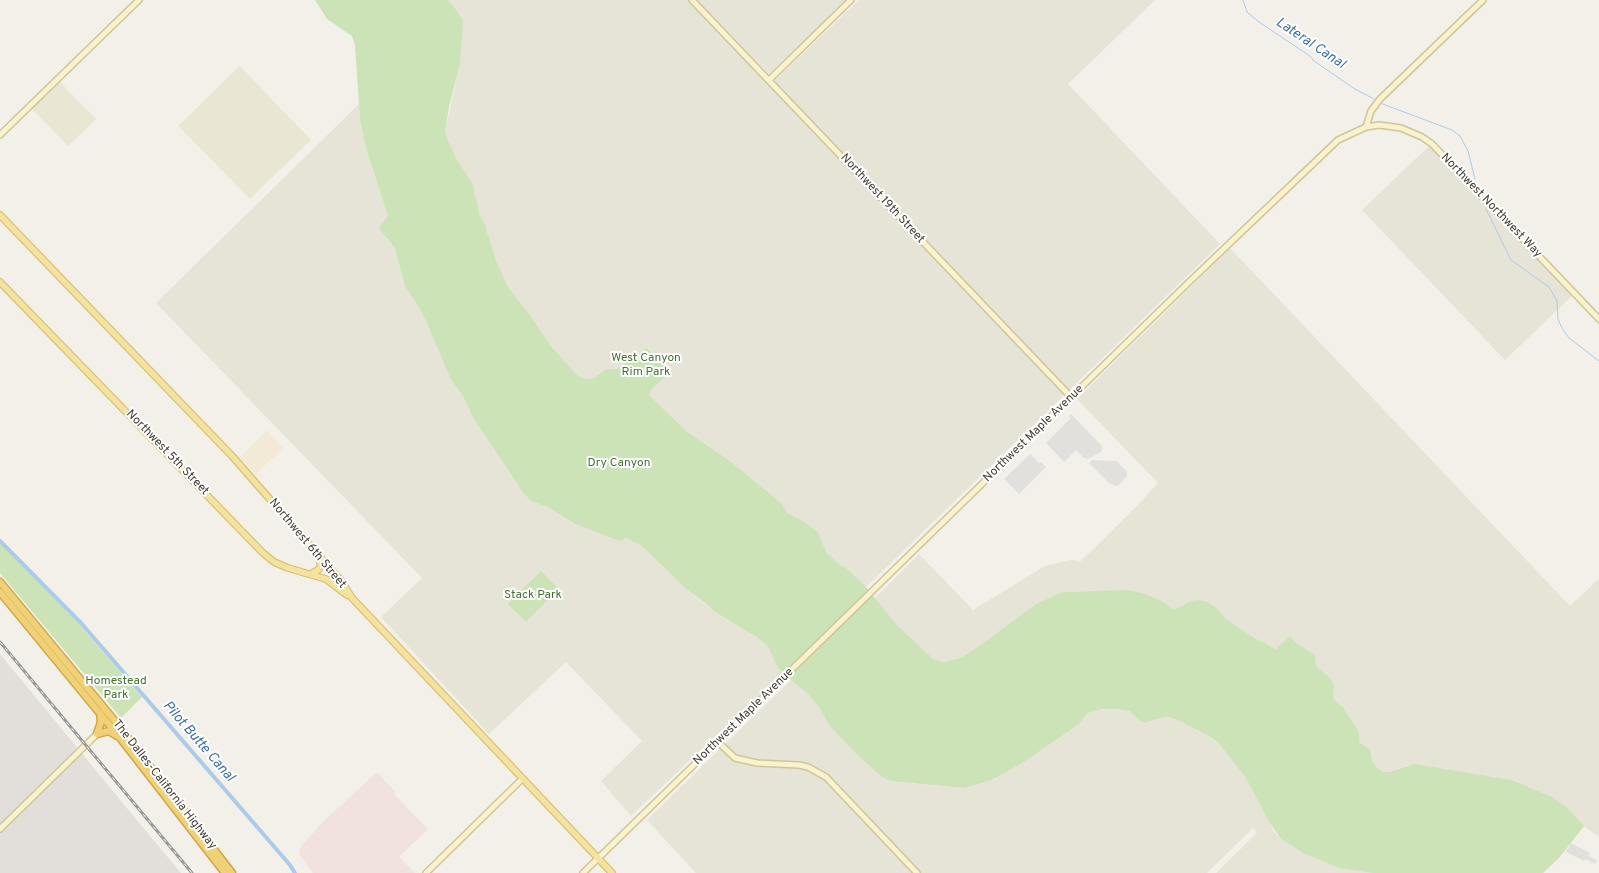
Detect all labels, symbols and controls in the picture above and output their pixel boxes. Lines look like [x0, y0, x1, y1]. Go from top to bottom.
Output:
water label: Lateral Canal [1272, 15, 1348, 73]
street label: Northwest 19th Street [837, 151, 927, 247]
street label: Northwest Northwest Way [1437, 151, 1545, 261]
park label: West Canyon Rim Park [611, 352, 681, 380]
street label: Northwest Maple Avenue [981, 382, 1087, 486]
street label: Northwest 5th Street [123, 407, 211, 499]
park label: Dry Canyon [588, 457, 650, 471]
street label: Northwest 6th Street [265, 496, 349, 592]
park label: Stack Park [504, 589, 562, 603]
street label: Northwest Maple Avenue [691, 665, 797, 769]
park label: Homestead Park [85, 675, 147, 703]
water label: Pilot Butte Canal [158, 698, 238, 786]
street label: The Dalles-California Highway [109, 717, 219, 853]

